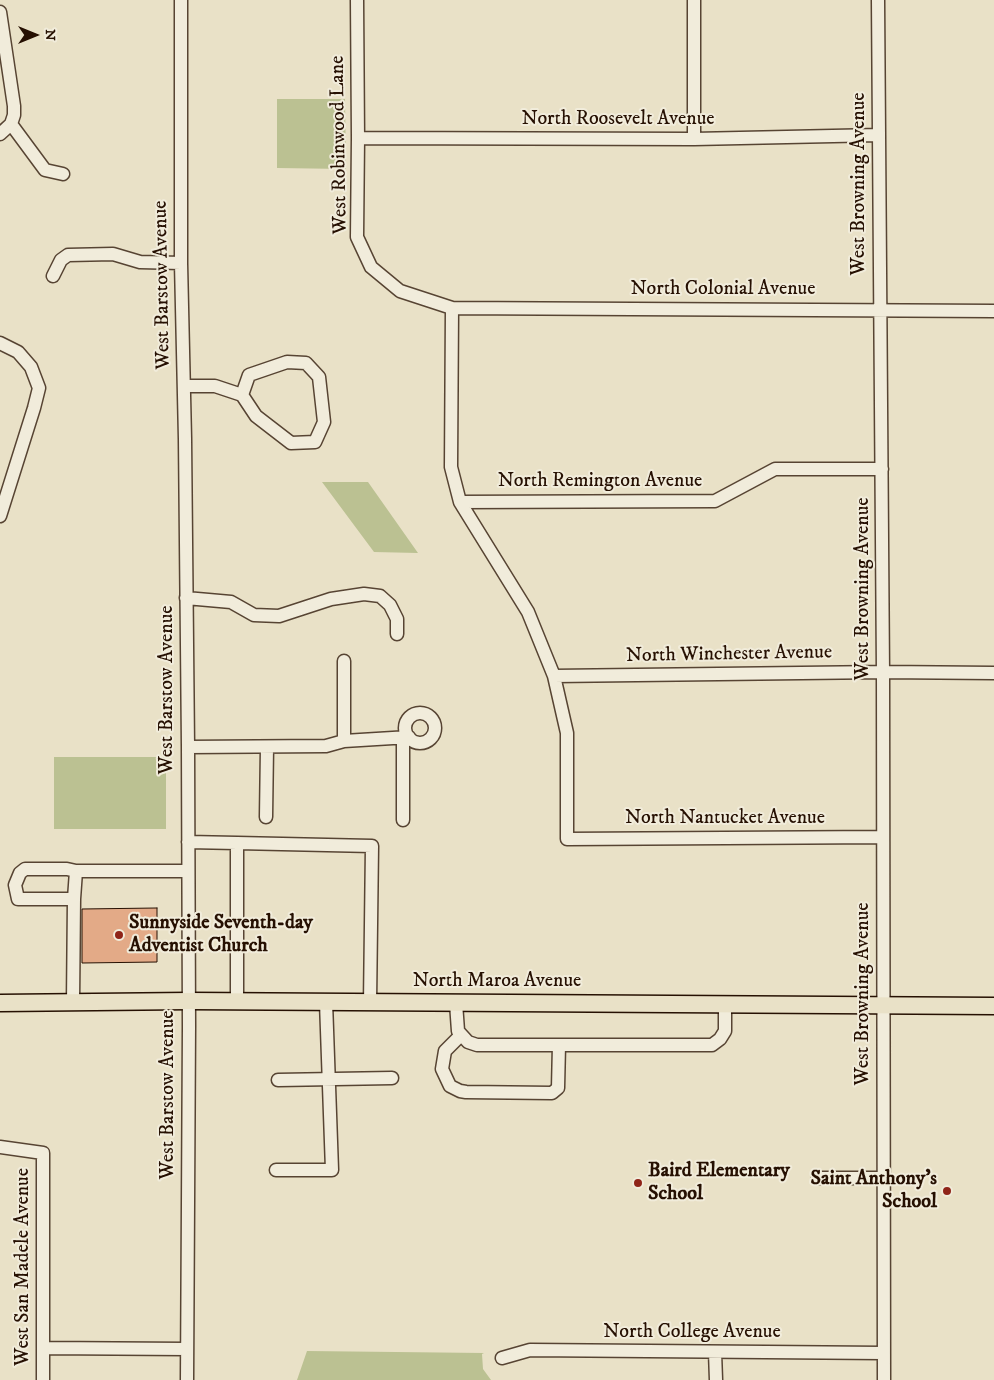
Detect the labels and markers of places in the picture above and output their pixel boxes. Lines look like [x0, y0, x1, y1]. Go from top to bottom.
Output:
place label: Sunnyside Seventh-day Adventist Church [129, 912, 313, 959]
marker: Sunnyside Seventh-day Adventist Church [113, 929, 125, 941]
place label: Baird Elementary School [648, 1160, 790, 1207]
place label: Saint Anthony's School [811, 1168, 937, 1215]
marker: Baird Elementary School [632, 1177, 644, 1189]
marker: Saint Anthony's School [941, 1185, 953, 1197]

